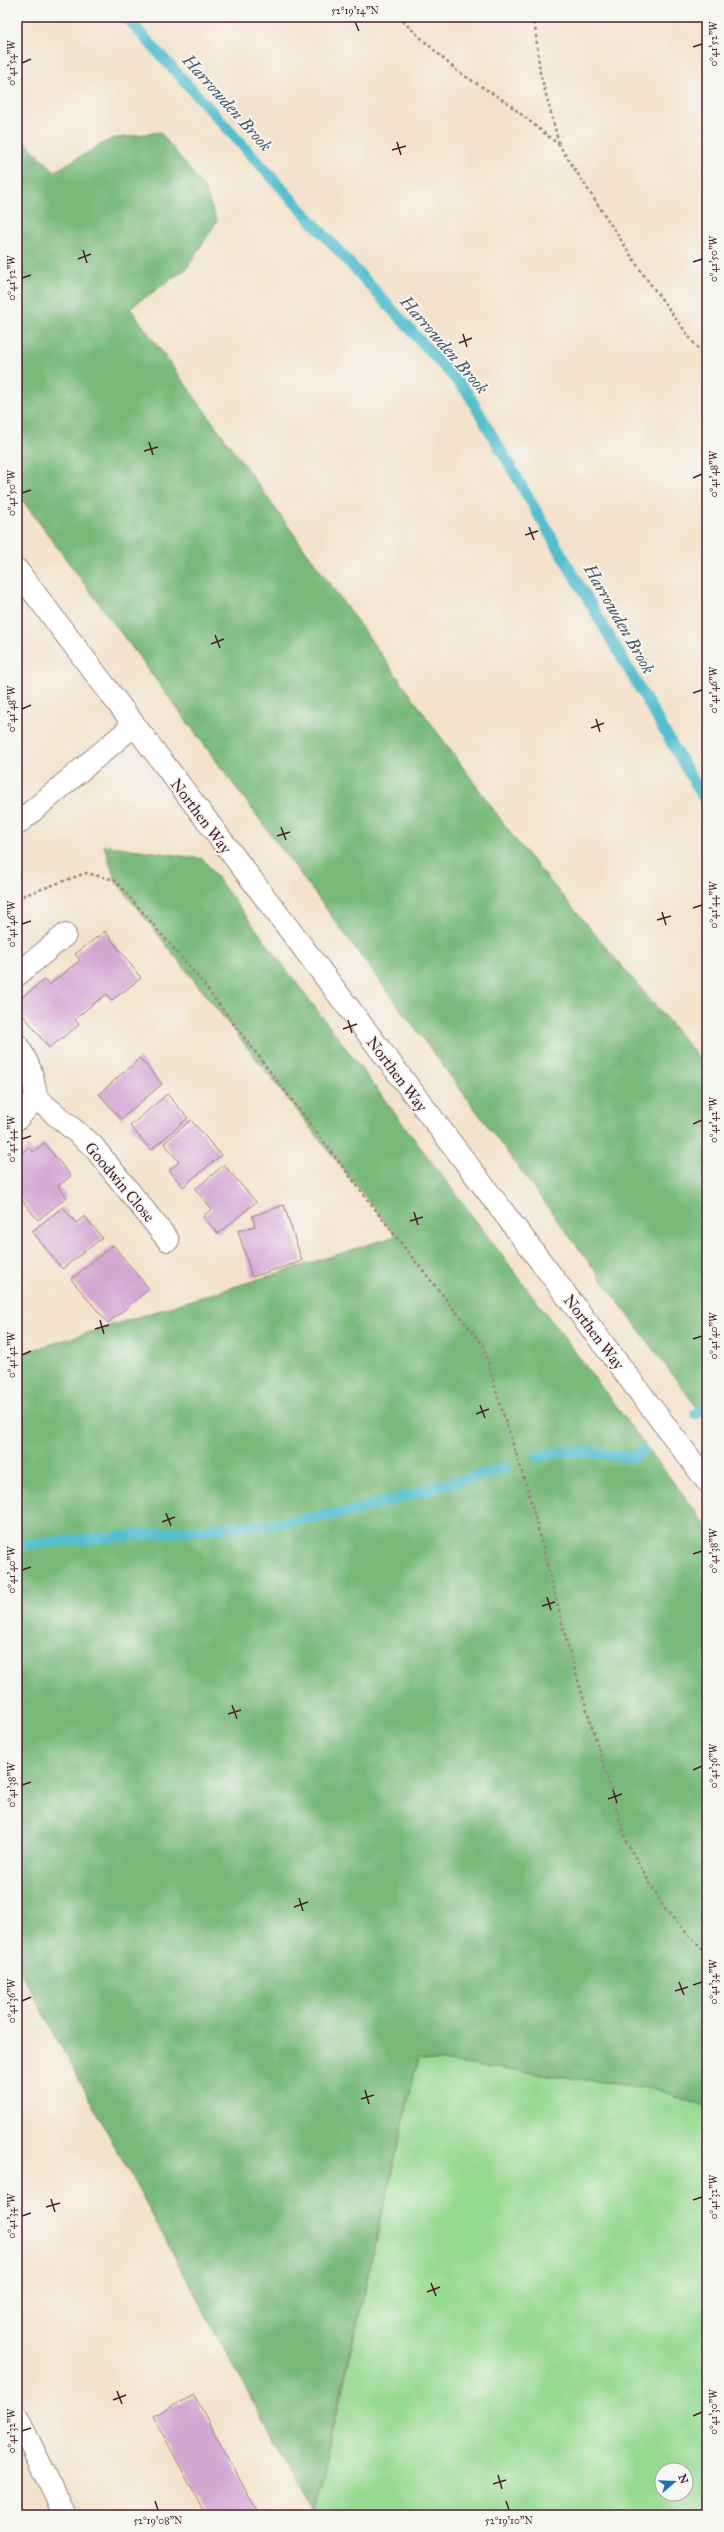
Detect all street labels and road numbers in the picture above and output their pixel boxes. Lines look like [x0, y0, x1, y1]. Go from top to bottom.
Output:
street label: Northen Way [167, 775, 236, 858]
street label: Northen Way [363, 1033, 432, 1116]
street label: Goodwin Close [81, 1138, 159, 1226]
street label: Northen Way [560, 1291, 629, 1374]

